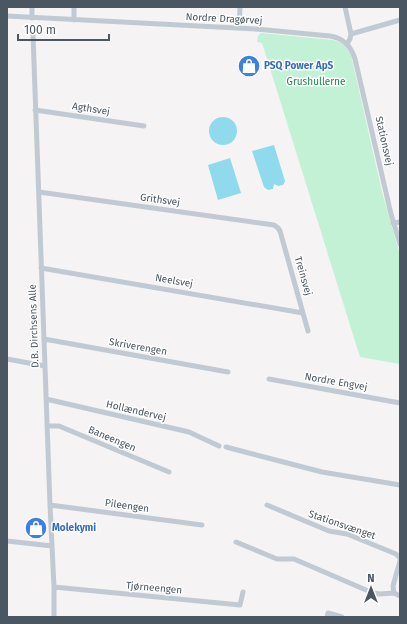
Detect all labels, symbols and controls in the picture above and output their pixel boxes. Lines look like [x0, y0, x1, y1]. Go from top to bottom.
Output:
street label: Nordre Dragørvej [185, 11, 263, 27]
scale bar [18, 16, 109, 42]
text: 100 m [24, 23, 56, 37]
shop icon: PSQ Power ApS [236, 53, 262, 79]
place label: PSQ Power ApS [264, 60, 334, 72]
park label: Grushullerne [287, 76, 345, 88]
street label: Agthsvej [71, 100, 111, 118]
street label: Stationsvej [373, 115, 396, 167]
street label: Grithsvej [139, 191, 181, 209]
street label: Treinsvej [292, 255, 314, 297]
street label: Neelsvej [154, 272, 194, 290]
street label: D.B. Dirchsens Alle [27, 284, 41, 368]
street label: Skriverengen [108, 336, 168, 358]
street label: Nordre Engvej [304, 371, 368, 393]
street label: Hollændervej [105, 398, 167, 424]
street label: Baneengen [86, 424, 138, 454]
street label: Pileengen [104, 497, 150, 515]
street label: Stationsvænget [307, 508, 378, 542]
shop icon: Molekymi [23, 515, 49, 541]
place label: Molekymi [52, 522, 96, 534]
north arrow [351, 568, 391, 608]
text: N [367, 572, 375, 585]
street label: Tjørneengen [125, 580, 183, 596]

